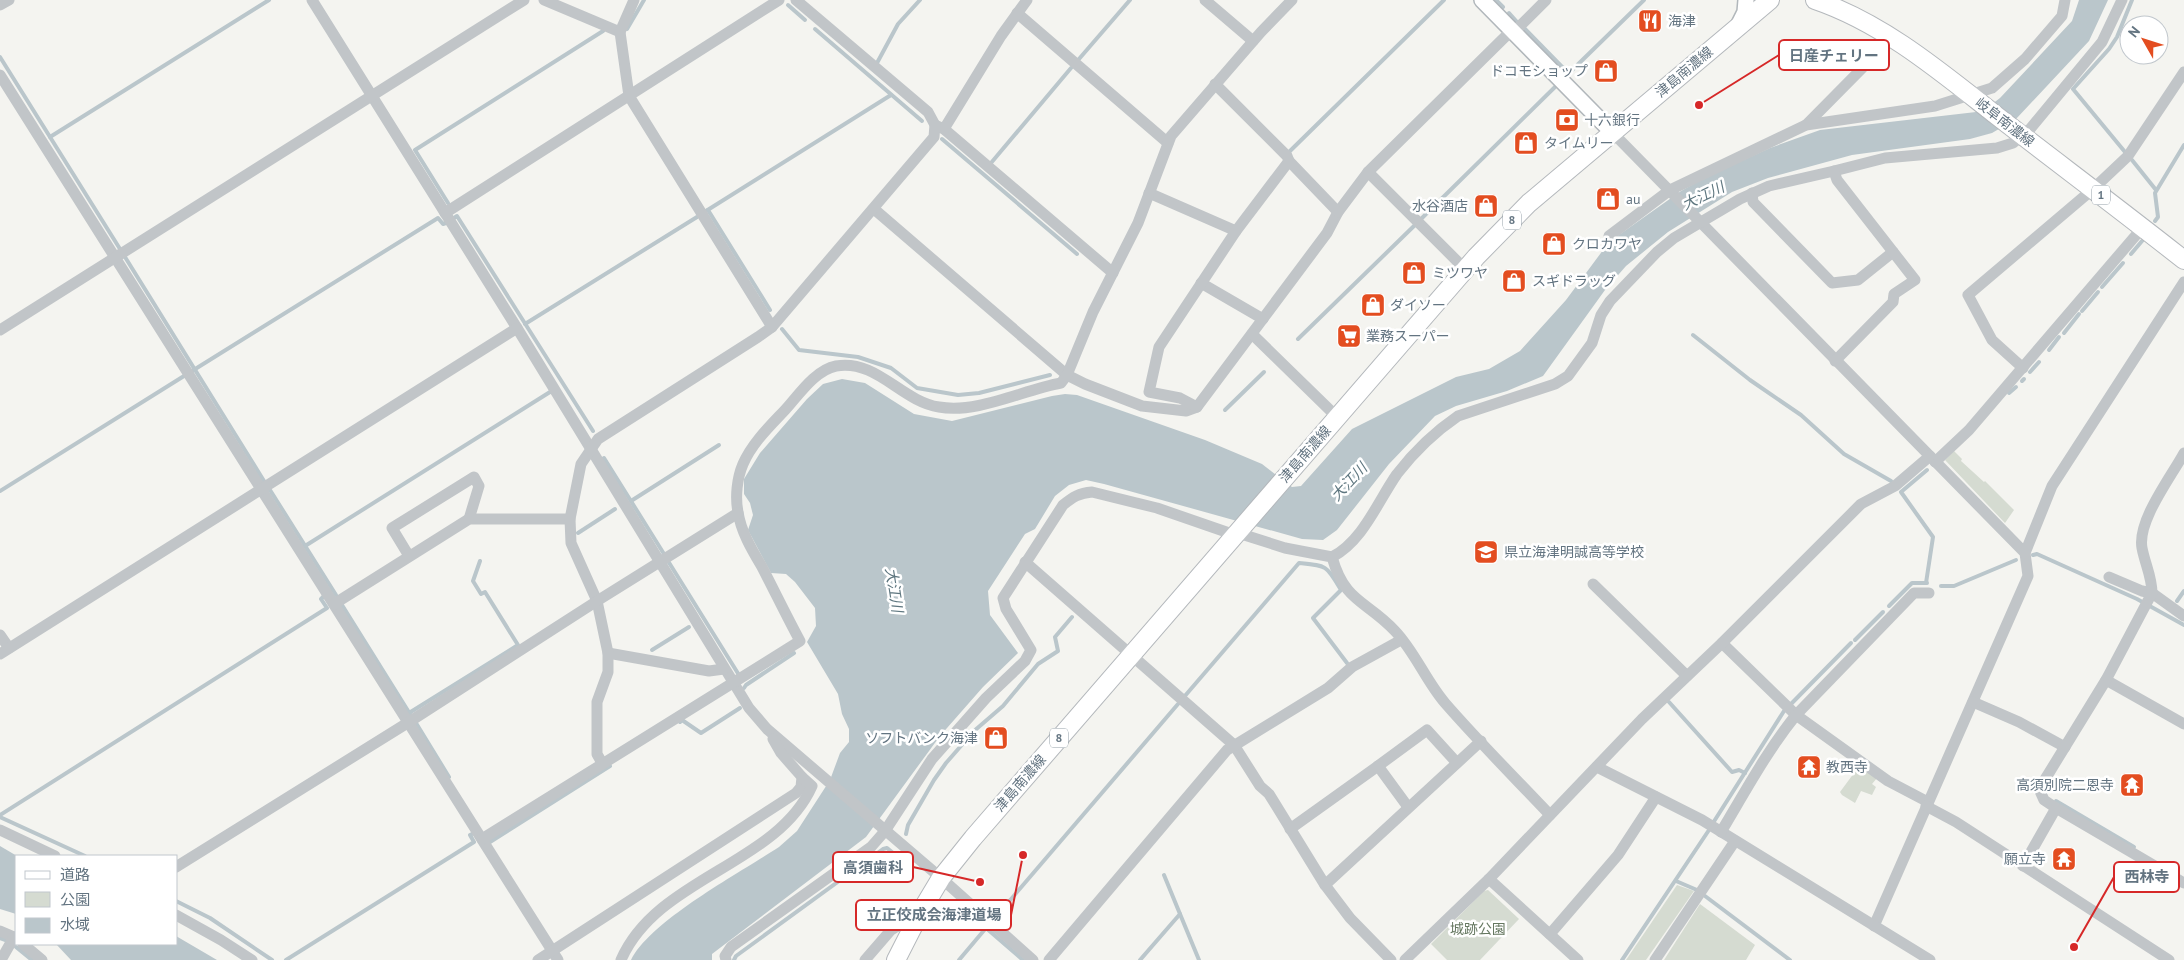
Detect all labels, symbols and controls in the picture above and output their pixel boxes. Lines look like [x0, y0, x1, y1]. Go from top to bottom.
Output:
restaurant icon: 海津 [1637, 8, 1663, 34]
place label: 海津 [1668, 12, 1696, 30]
north arrow [2119, 15, 2169, 65]
text: N [2124, 23, 2144, 41]
callout: 日産チェリー [1779, 40, 1889, 70]
street label: 津島南濃線 [1651, 43, 1717, 101]
text: 日産チェリー [1789, 46, 1879, 65]
shop icon: ドコモショップ [1593, 58, 1619, 84]
place label: ドコモショップ [1490, 62, 1588, 80]
street label: 岐阜南濃線 [1972, 93, 2038, 151]
bank icon: 十六銀行 [1554, 107, 1580, 133]
place label: 十六銀行 [1584, 111, 1640, 129]
shop icon: タイムリー [1513, 130, 1539, 156]
place label: タイムリー [1544, 134, 1614, 152]
water label: 大江川 [1678, 176, 1729, 214]
shop icon: au [1595, 186, 1621, 212]
road number: 1 [2092, 186, 2110, 204]
place label: au [1626, 190, 1641, 208]
shop icon: 水谷酒店 [1473, 193, 1499, 219]
place label: 水谷酒店 [1412, 197, 1468, 215]
road number: 8 [1503, 210, 1521, 230]
shop icon: クロカワヤ [1541, 231, 1567, 257]
place label: クロカワヤ [1572, 235, 1642, 253]
shop icon: ミツワヤ [1401, 260, 1427, 286]
place label: ミツワヤ [1432, 264, 1488, 282]
shop icon: スギドラッグ [1501, 268, 1527, 294]
place label: スギドラッグ [1532, 272, 1616, 290]
shop icon: ダイソー [1360, 292, 1386, 318]
place label: ダイソー [1390, 296, 1446, 314]
supermarket icon: 業務スーパー [1336, 323, 1362, 349]
place label: 業務スーパー [1366, 327, 1450, 345]
street label: 津島南濃線 [1275, 422, 1335, 486]
water label: 大江川 [1326, 457, 1372, 505]
school or university icon: 県立海津明誠高等学校 [1473, 539, 1499, 565]
place label: 県立海津明誠高等学校 [1504, 543, 1644, 561]
water label: 大江川 [882, 566, 908, 616]
shop icon: ソフトバンク海津 [983, 725, 1009, 751]
road number: 8 [1050, 728, 1068, 748]
place label: ソフトバンク海津 [865, 729, 978, 747]
street label: 津島南濃線 [990, 751, 1050, 815]
temple icon: 教西寺 [1796, 754, 1822, 780]
place label: 教西寺 [1826, 758, 1868, 776]
temple icon: 高須別院二恩寺 [2119, 772, 2145, 798]
place label: 高須別院二恩寺 [2016, 776, 2114, 794]
temple icon: 願立寺 [2051, 846, 2077, 872]
place label: 願立寺 [2004, 850, 2046, 868]
callout: 高須歯科 [833, 852, 913, 882]
legend [15, 855, 178, 945]
text: 高須歯科 [843, 858, 903, 877]
callout: 西林寺 [2114, 862, 2179, 892]
text: 道路 [60, 865, 90, 884]
text: 西林寺 [2124, 867, 2170, 886]
text: 公園 [60, 890, 90, 909]
callout: 立正佼成会海津道場 [856, 900, 1011, 930]
text: 立正佼成会海津道場 [866, 905, 1002, 924]
text: 水域 [60, 915, 90, 934]
park label: 城跡公園 [1450, 920, 1506, 938]

